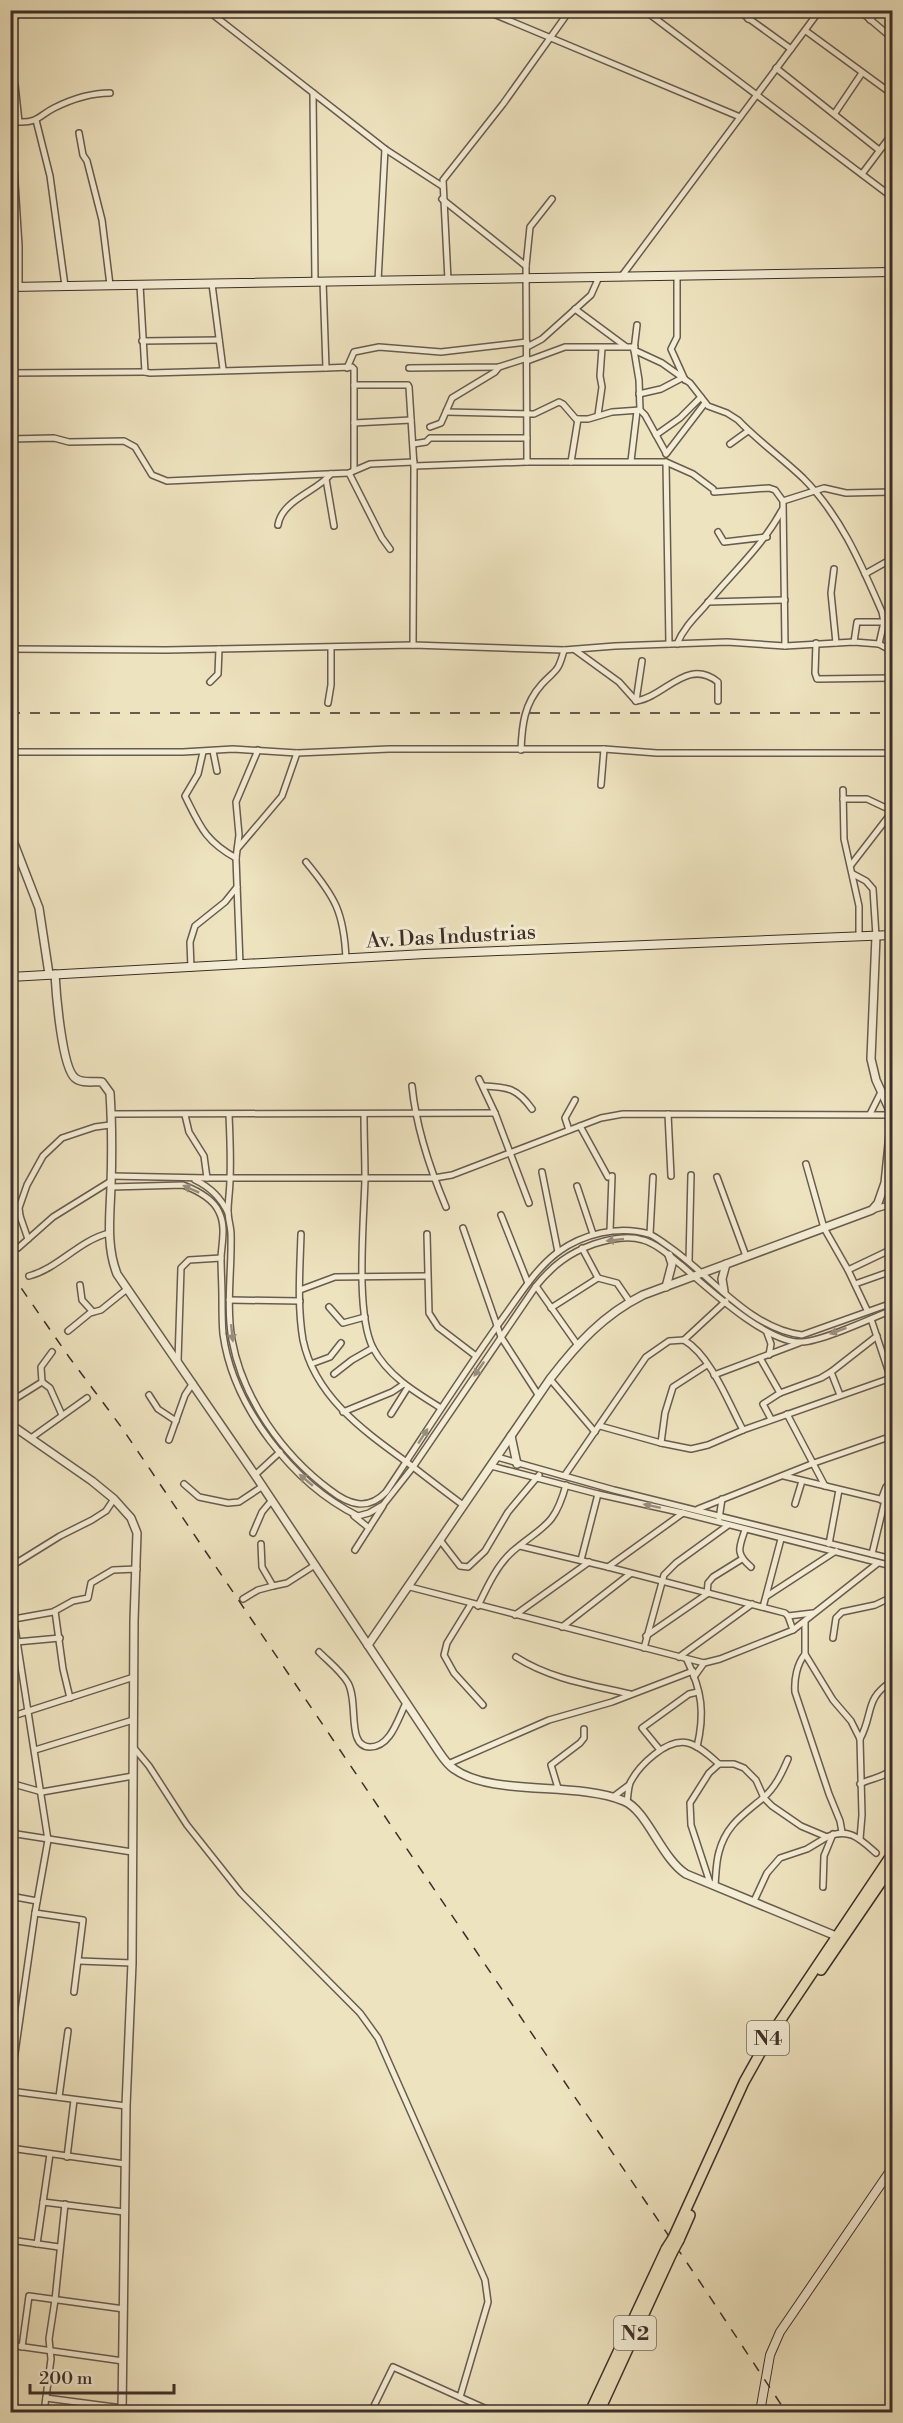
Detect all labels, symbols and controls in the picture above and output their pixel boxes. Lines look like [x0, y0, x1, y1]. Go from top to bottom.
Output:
street label: Av. Das Industrias [364, 920, 537, 954]
one-way arrow [182, 1185, 200, 1195]
one-way arrow [605, 1235, 624, 1244]
one-way arrow [228, 1324, 237, 1343]
one-way arrow [829, 1326, 847, 1336]
one-way arrow [473, 1360, 485, 1376]
one-way arrow [417, 1427, 428, 1444]
one-way arrow [298, 1473, 314, 1486]
one-way arrow [643, 1501, 662, 1511]
road number: N4 [747, 2021, 789, 2055]
road number: N2 [614, 2316, 656, 2350]
scale bar [30, 2357, 174, 2395]
text: 200 m [39, 2367, 93, 2390]

